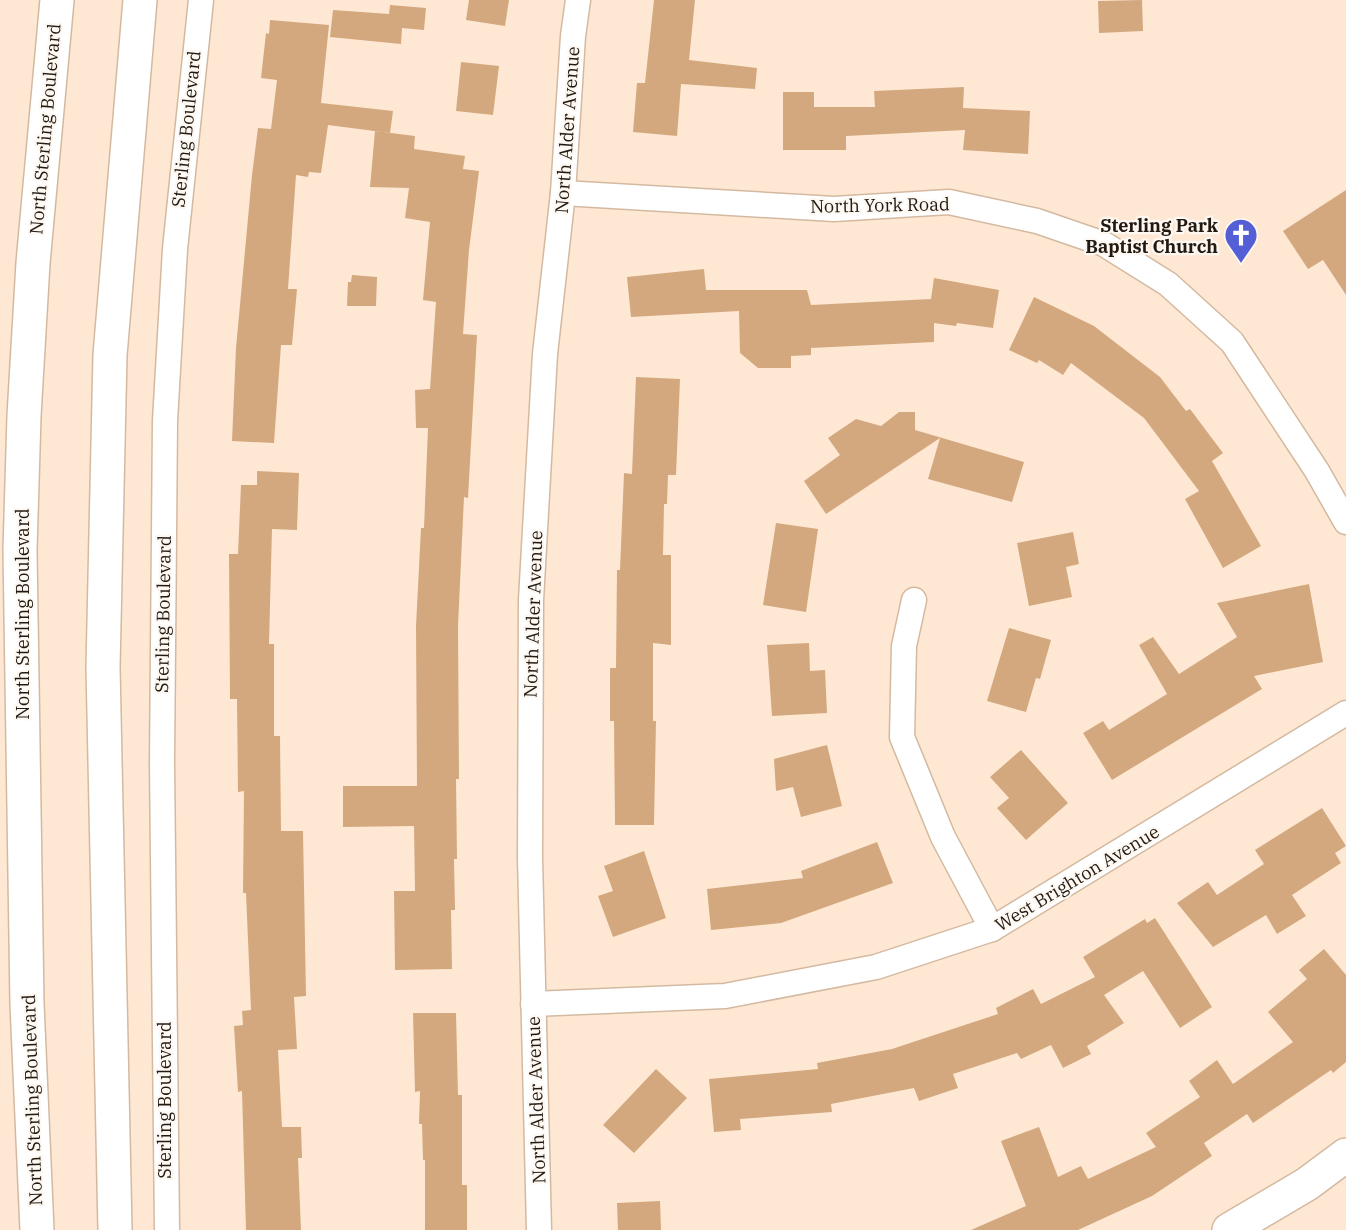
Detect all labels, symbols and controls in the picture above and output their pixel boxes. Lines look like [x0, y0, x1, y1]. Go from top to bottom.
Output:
street label: North Sterling Boulevard [24, 23, 66, 235]
street label: North Alder Avenue [550, 46, 584, 214]
street label: Sterling Boulevard [166, 49, 206, 209]
street label: North York Road [810, 192, 950, 218]
place label: Sterling Park Baptist Church [1085, 214, 1219, 258]
church icon: Sterling Park Baptist Church [1223, 217, 1259, 264]
street label: North Sterling Boulevard [11, 508, 34, 720]
street label: North Alder Avenue [519, 530, 547, 698]
street label: Sterling Boulevard [150, 535, 176, 693]
street label: West Brighton Avenue [991, 820, 1163, 936]
street label: North Sterling Boulevard [17, 994, 47, 1206]
street label: North Alder Avenue [522, 1016, 550, 1184]
street label: Sterling Boulevard [153, 1021, 176, 1179]

